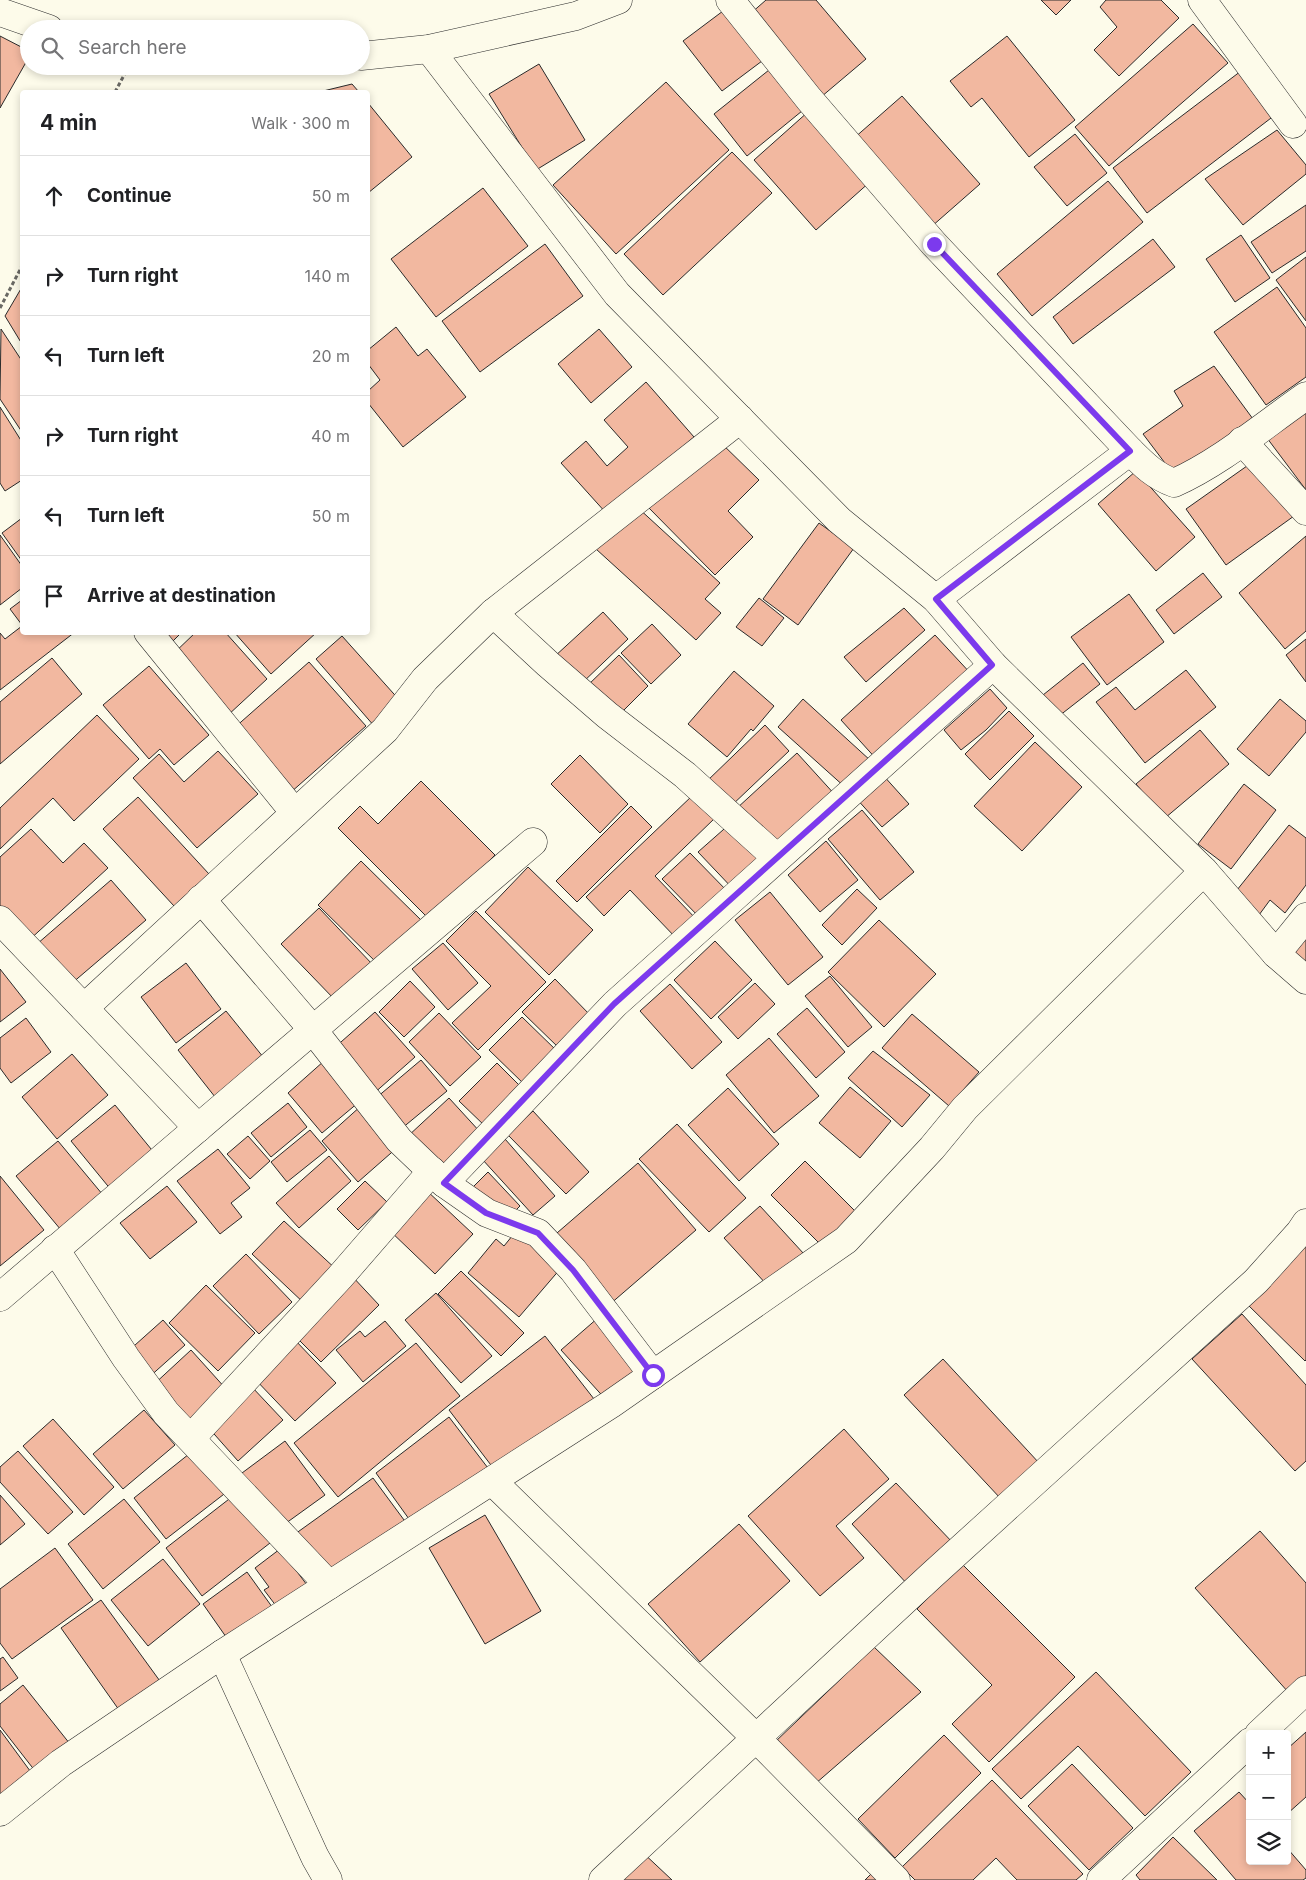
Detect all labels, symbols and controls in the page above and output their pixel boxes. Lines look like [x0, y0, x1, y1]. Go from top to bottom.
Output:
search box [20, 20, 370, 75]
icon: search [38, 34, 66, 62]
text: Search here [78, 36, 187, 59]
text: 4 min [40, 110, 97, 135]
text: Walk · 300 m [251, 113, 350, 133]
icon: ahead [40, 182, 68, 210]
text: Continue [87, 184, 172, 207]
text: 50 m [312, 186, 350, 206]
route end [923, 233, 946, 256]
icon: right [40, 262, 68, 290]
text: Turn right [87, 264, 178, 287]
text: 140 m [305, 266, 350, 286]
icon: left [40, 342, 68, 370]
text: Turn left [87, 344, 165, 367]
text: 20 m [312, 346, 350, 366]
icon: right [40, 422, 68, 450]
text: Turn right [87, 424, 178, 447]
text: 40 m [311, 426, 350, 446]
icon: left [40, 502, 68, 530]
text: Turn left [87, 504, 165, 527]
text: 50 m [312, 506, 350, 526]
icon: arrive [40, 582, 68, 610]
text: Arrive at destination [87, 584, 276, 607]
route start [642, 1364, 665, 1387]
map controls [1246, 1730, 1291, 1865]
button: + [1246, 1730, 1291, 1775]
button: − [1246, 1775, 1291, 1820]
button: layers [1246, 1820, 1291, 1865]

